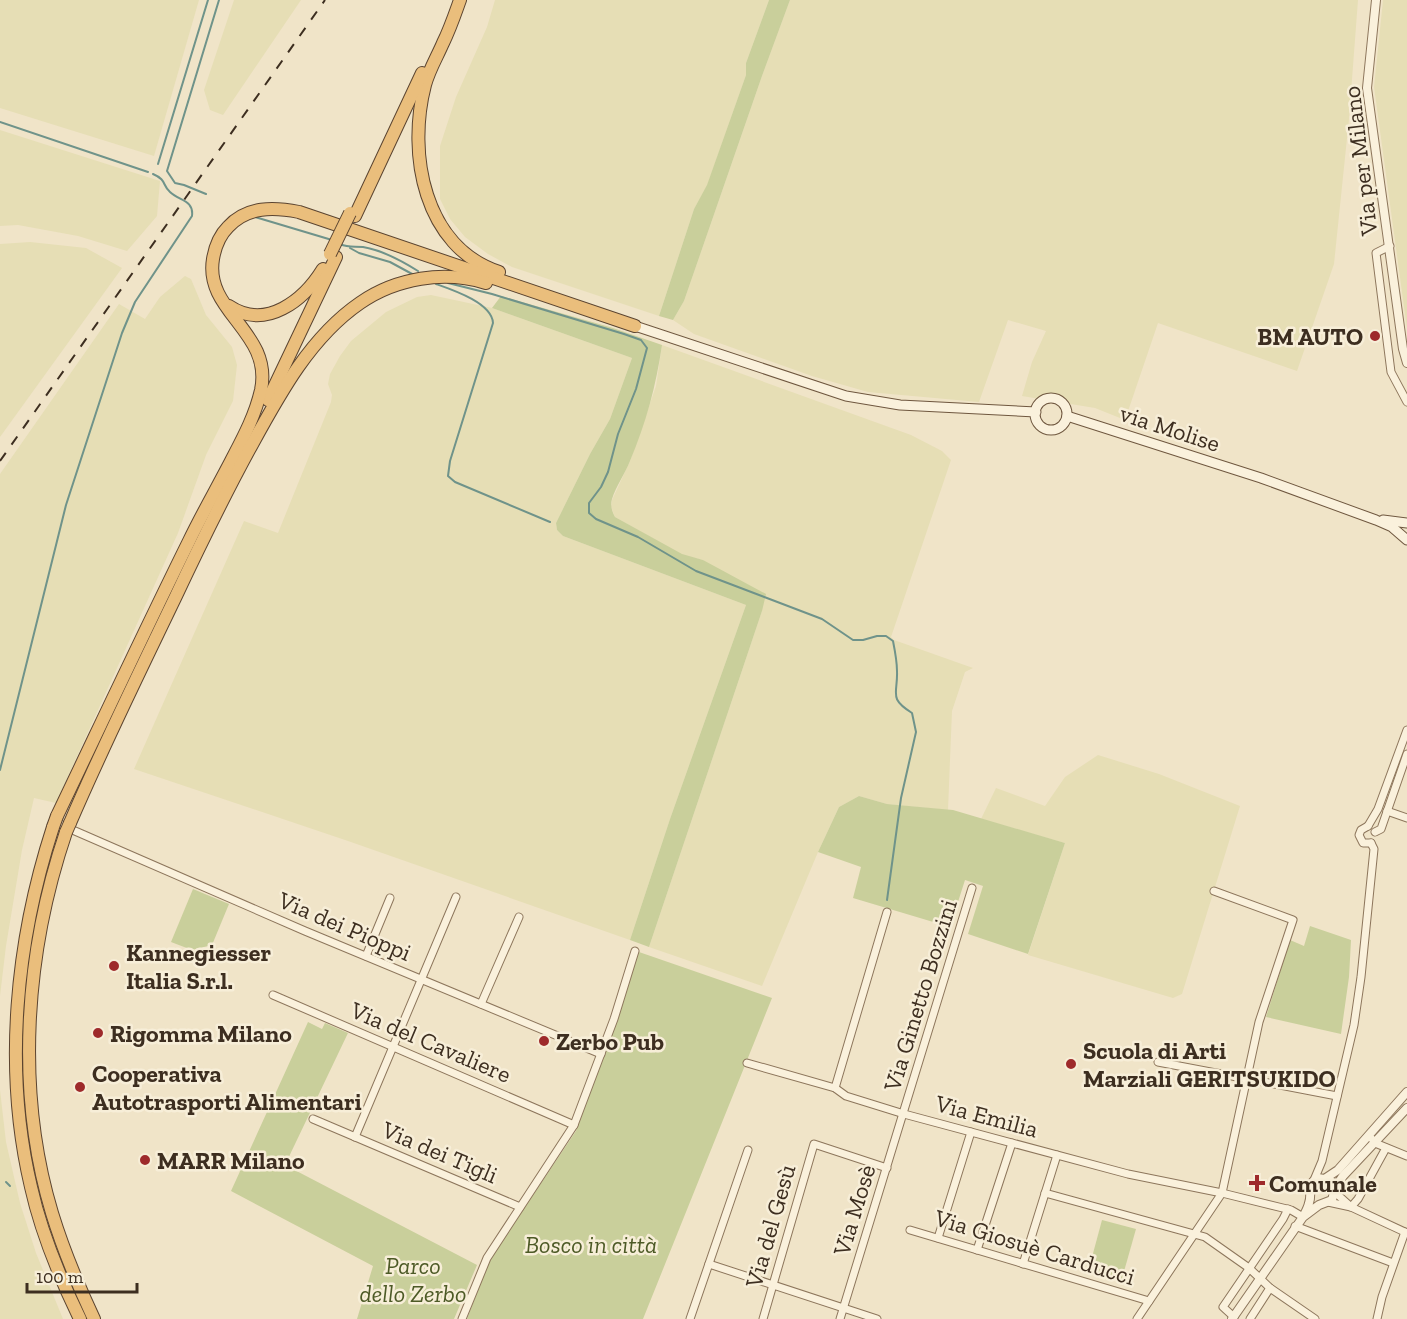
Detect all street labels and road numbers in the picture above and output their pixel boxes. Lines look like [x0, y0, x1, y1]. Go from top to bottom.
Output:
street label: Via per Milano [1336, 85, 1384, 238]
street label: via Molise [1116, 398, 1224, 458]
street label: Via dei Pioppi [273, 885, 416, 967]
street label: Via Ginetto Bozzini [877, 895, 963, 1095]
street label: Via del Cavaliere [346, 995, 515, 1089]
street label: Via Emilia [932, 1088, 1042, 1144]
street label: Via dei Tigli [377, 1114, 502, 1189]
street label: Via del Gesù [738, 1160, 802, 1292]
street label: Via Mosè [826, 1161, 882, 1260]
street label: Via Giosuè Carducci [930, 1202, 1139, 1291]

